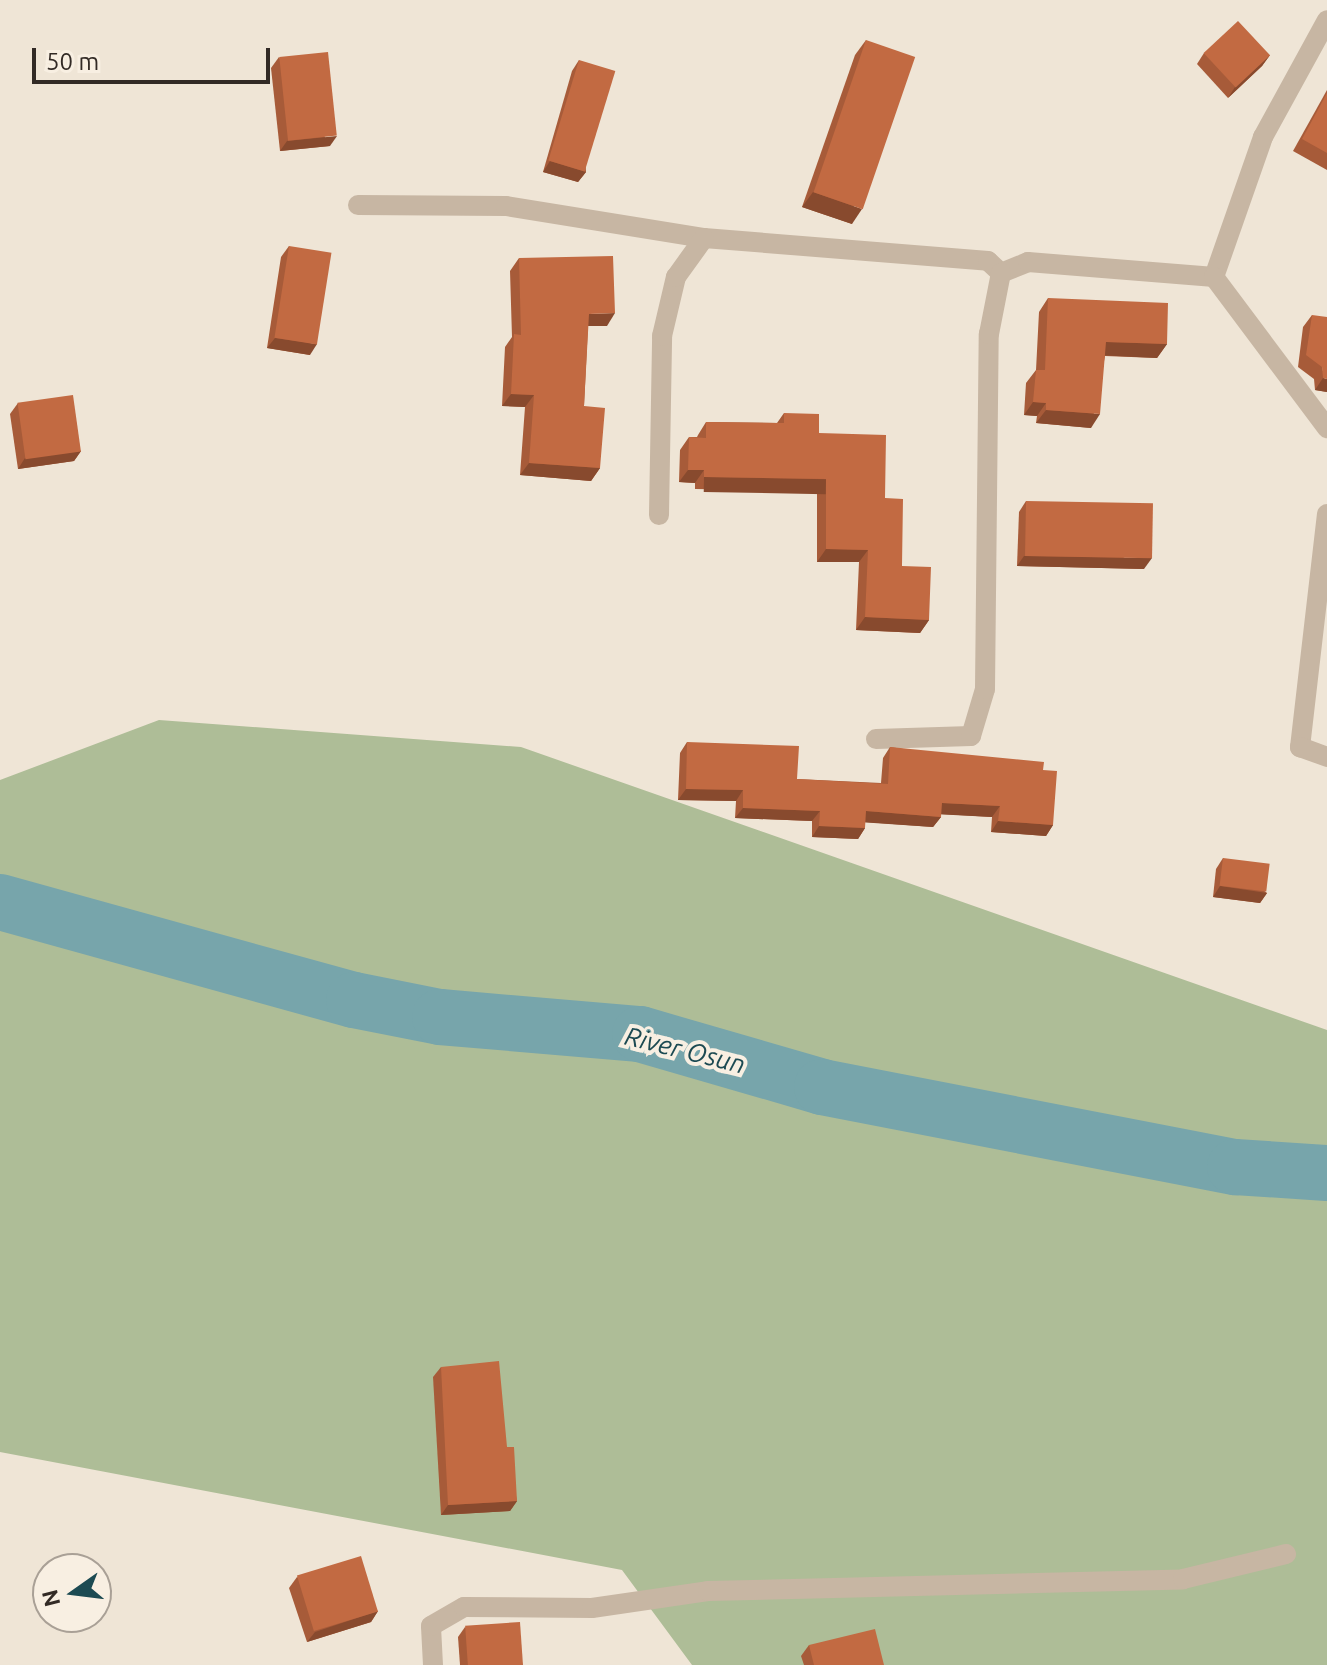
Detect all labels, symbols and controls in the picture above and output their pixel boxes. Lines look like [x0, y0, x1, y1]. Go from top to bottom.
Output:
scale bar [36, 32, 274, 82]
text: 50 m [46, 48, 99, 75]
water label: River Osun [622, 1020, 748, 1080]
north arrow [32, 1553, 112, 1633]
text: N [36, 1587, 64, 1609]

